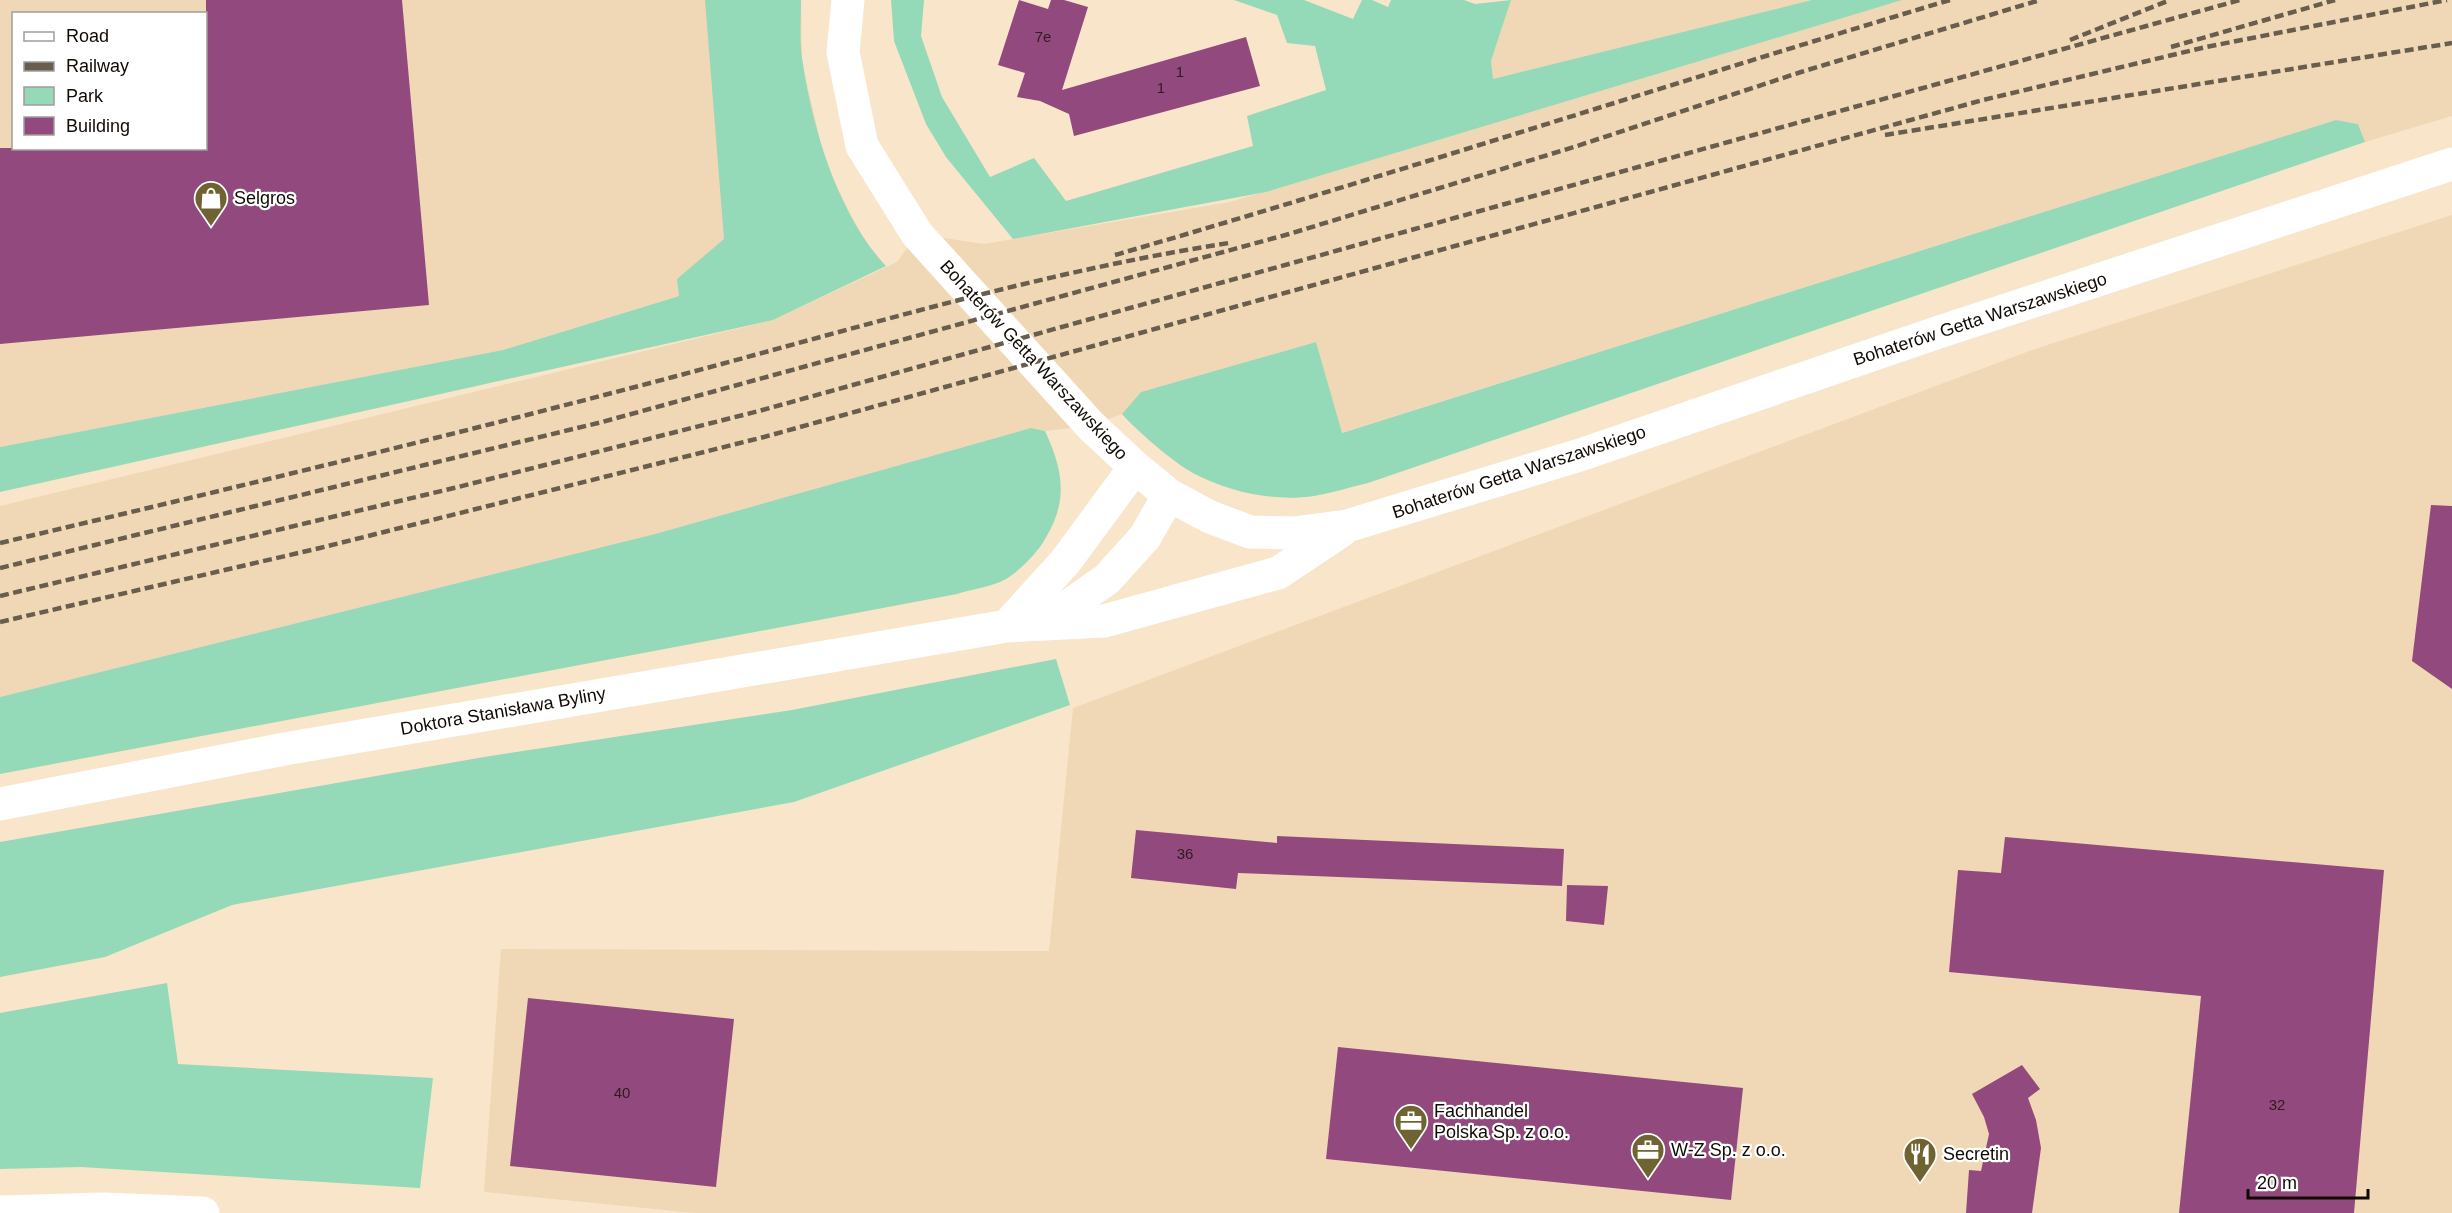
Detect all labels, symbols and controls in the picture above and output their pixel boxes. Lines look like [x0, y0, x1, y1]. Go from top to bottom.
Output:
legend [12, 12, 207, 150]
text: Road [66, 26, 109, 46]
house number: 7e [1035, 28, 1051, 45]
text: Railway [66, 56, 129, 76]
house number: 1 [1176, 63, 1184, 80]
house number: 1 [1157, 79, 1165, 96]
text: Park [66, 86, 104, 106]
text: Building [66, 116, 130, 136]
shop icon: Selgros [193, 180, 229, 227]
place label: Selgros [234, 188, 295, 208]
street label: Bohaterów Getta Warszawskiego [936, 256, 1132, 464]
street label: Bohaterów Getta Warszawskiego [1851, 268, 2109, 370]
street label: Bohaterów Getta Warszawskiego [1390, 421, 1648, 523]
street label: Doktora Stanisława Byliny [399, 683, 607, 739]
house number: 36 [1177, 845, 1193, 862]
house number: 40 [614, 1084, 630, 1101]
house number: 32 [2269, 1096, 2285, 1113]
place label: Fachhandel Polska Sp. z o.o. [1434, 1101, 1569, 1142]
office icon: Fachhandel Polska Sp. z o.o. [1393, 1103, 1429, 1150]
office icon: W-Z Sp. z o.o. [1630, 1132, 1666, 1179]
restaurant icon: Secretin [1902, 1136, 1938, 1183]
place label: W-Z Sp. z o.o. [1671, 1140, 1786, 1160]
place label: Secretin [1943, 1144, 2009, 1164]
scale bar [2248, 1162, 2368, 1200]
text: 20 m [2257, 1173, 2297, 1193]

